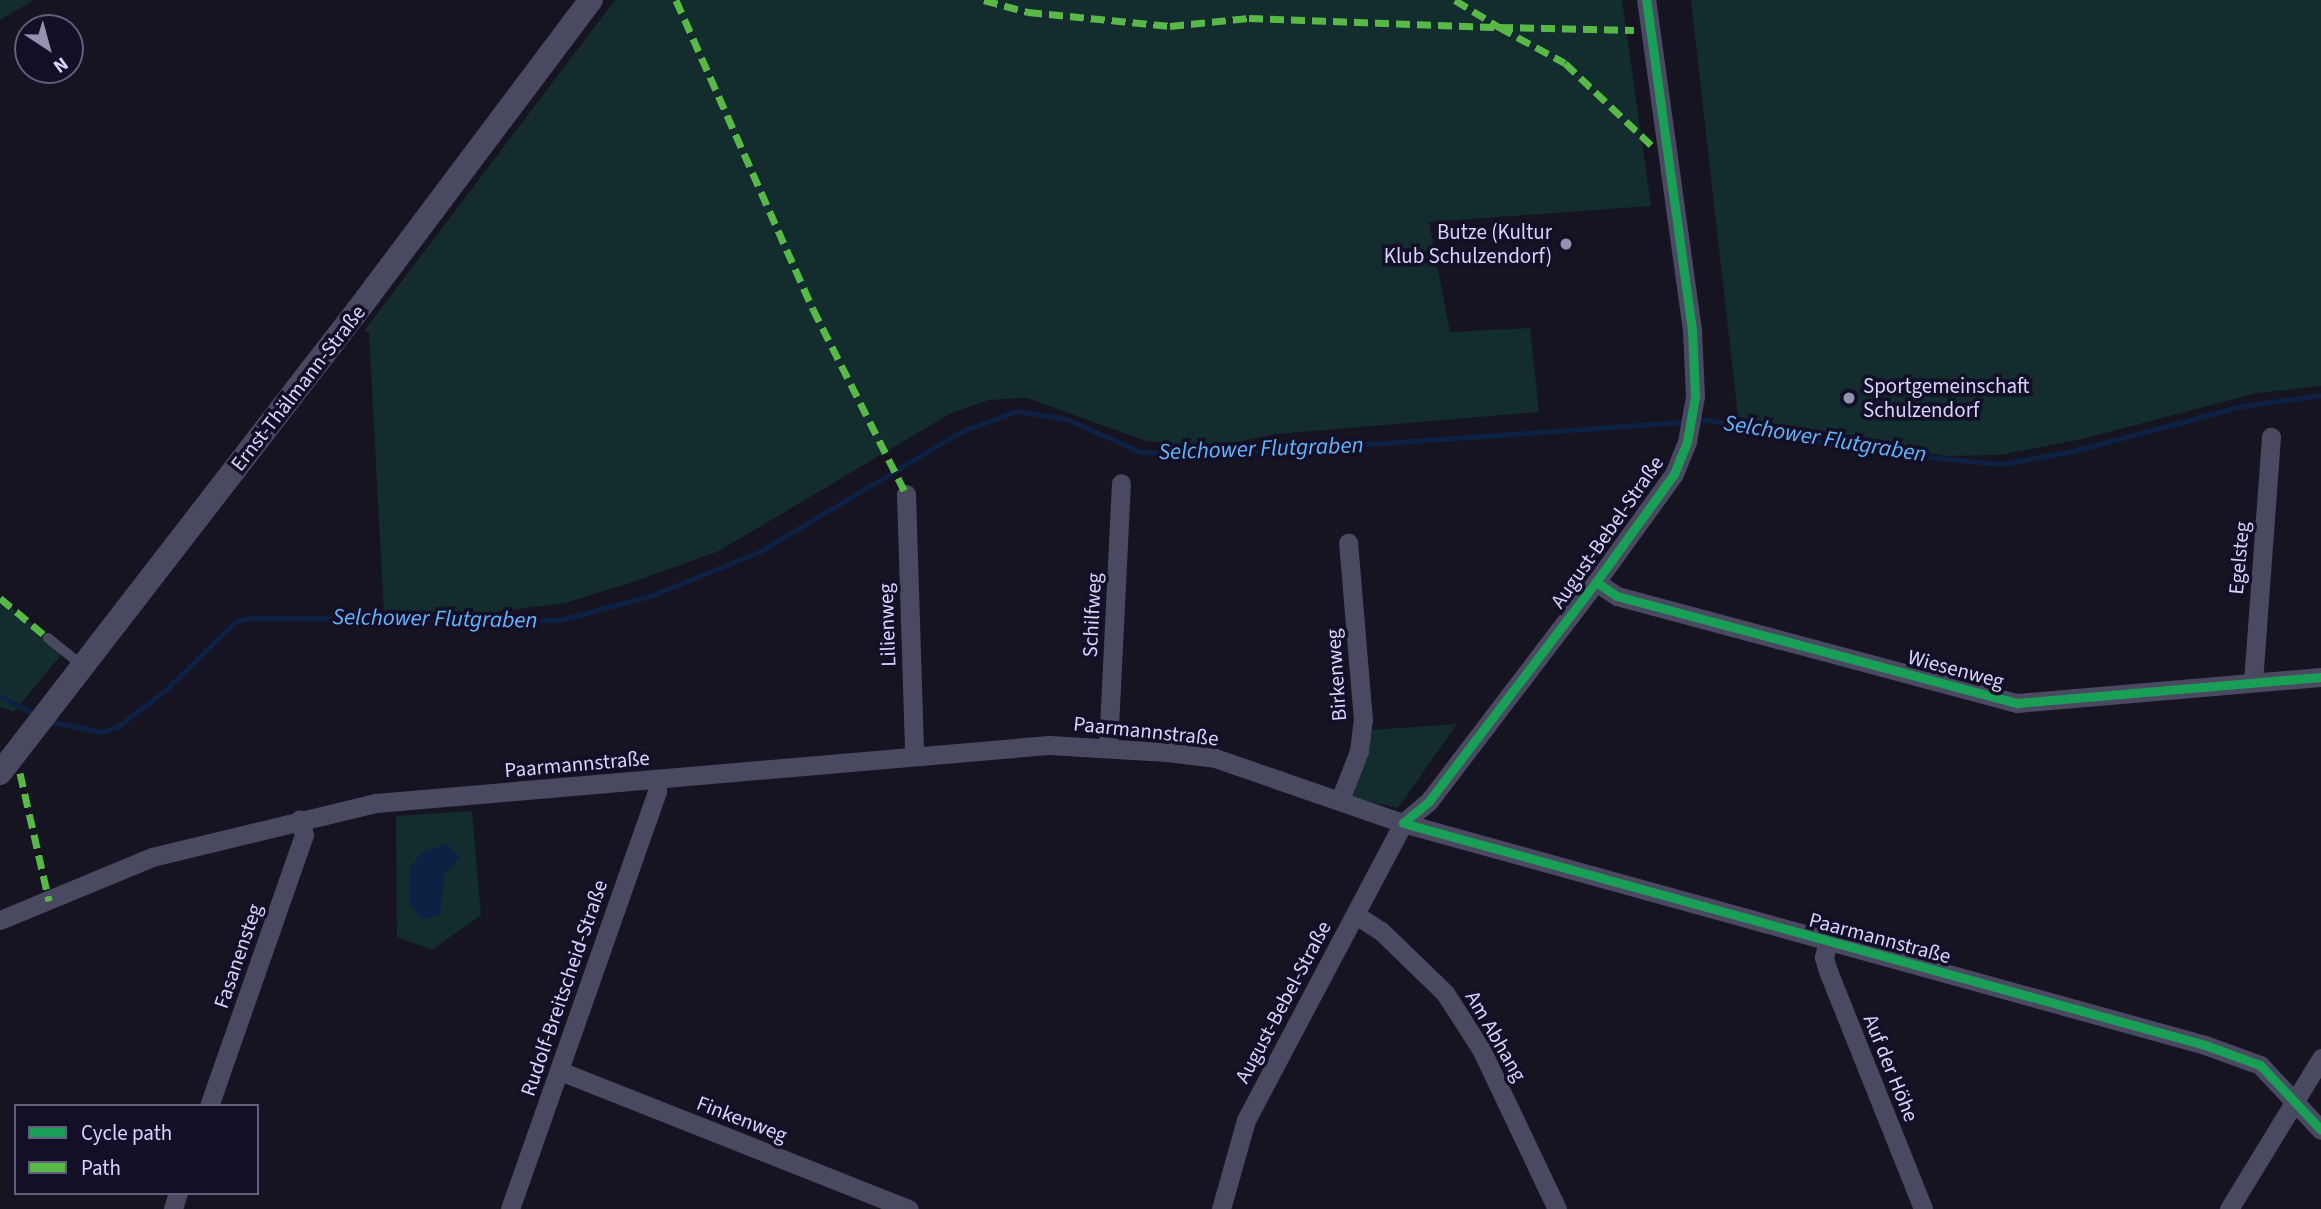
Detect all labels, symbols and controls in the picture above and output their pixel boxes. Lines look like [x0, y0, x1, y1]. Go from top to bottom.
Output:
north arrow [14, 14, 84, 84]
text: N [47, 50, 74, 79]
place label: Butze (Kultur Klub Schulzendorf) [1384, 219, 1552, 269]
marker: Butze (Kultur Klub Schulzendorf) [1558, 236, 1574, 252]
street label: Ernst-Thälmann-Straße [225, 300, 371, 476]
place label: Sportgemeinschaft Schulzendorf [1863, 373, 2029, 423]
marker: Sportgemeinschaft Schulzendorf [1841, 390, 1857, 406]
water label: Selchower Flutgraben [1722, 409, 1928, 469]
water label: Selchower Flutgraben [1158, 432, 1364, 466]
street label: August-Bebel-Straße [1545, 451, 1669, 613]
street label: Egelsteg [2223, 520, 2255, 596]
street label: Schilfweg [1077, 572, 1107, 658]
street label: Lilienweg [873, 583, 901, 667]
water label: Selchower Flutgraben [332, 603, 538, 635]
street label: Birkenweg [1320, 628, 1352, 722]
street label: Wiesenweg [1905, 644, 2007, 694]
street label: Paarmannstraße [1072, 711, 1220, 751]
street label: Paarmannstraße [503, 745, 651, 783]
street label: Rudolf-Breitscheid-Straße [515, 877, 613, 1099]
street label: Fasanensteg [208, 900, 268, 1012]
street label: Paarmannstraße [1806, 907, 1954, 969]
street label: August-Bebel-Straße [1230, 917, 1336, 1087]
street label: Am Abhang [1460, 986, 1532, 1086]
street label: Auf der Höhe [1858, 1011, 1924, 1125]
street label: Finkenweg [693, 1090, 791, 1148]
legend [14, 1104, 259, 1195]
text: Cycle path [81, 1118, 172, 1148]
text: Path [81, 1153, 121, 1183]

